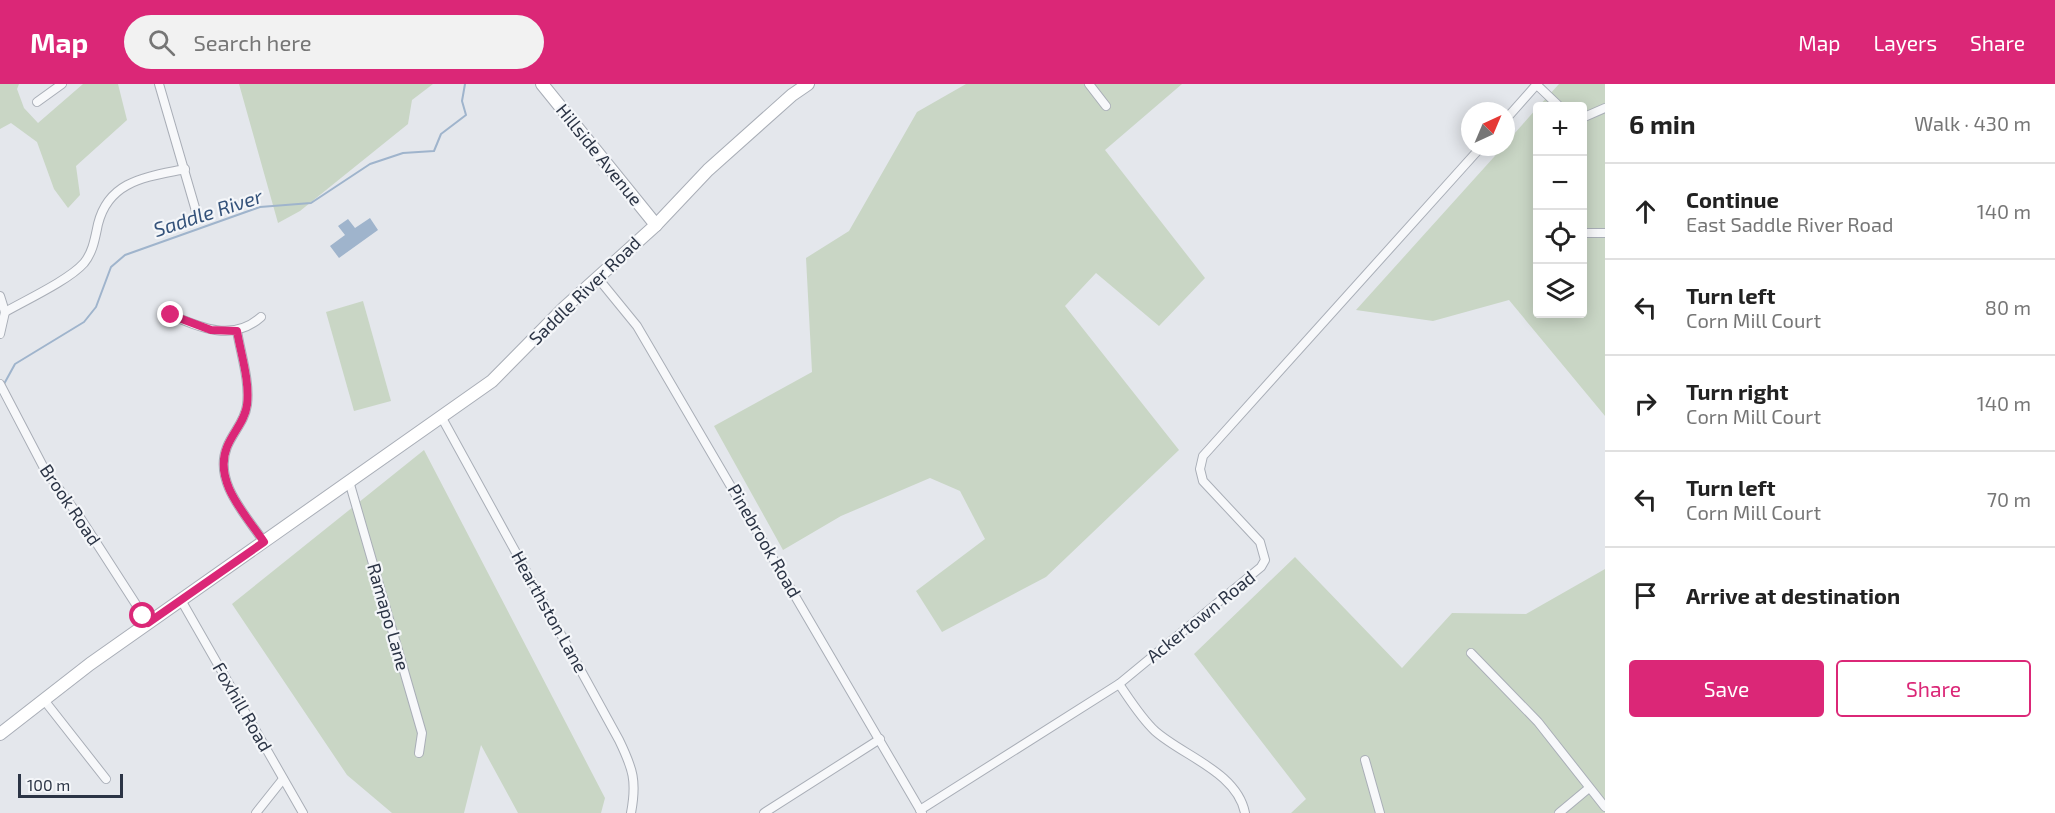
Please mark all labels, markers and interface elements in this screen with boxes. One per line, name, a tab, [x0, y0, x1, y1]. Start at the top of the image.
search box	[124, 15, 544, 69]
text: Map	[30, 25, 88, 59]
icon: search	[145, 26, 178, 59]
text: Search here	[193, 29, 312, 55]
text: Map	[1798, 30, 1840, 55]
text: Layers	[1873, 30, 1937, 55]
text: Share	[1970, 30, 2025, 55]
street label: Hillside Avenue	[552, 99, 648, 210]
north arrow	[1461, 102, 1515, 156]
map controls	[1533, 102, 1587, 318]
button: +	[1533, 102, 1587, 156]
text: 6 min	[1629, 108, 1696, 139]
text: Walk · 430 m	[1914, 111, 2031, 135]
button: −	[1533, 156, 1587, 210]
water label: Saddle River	[150, 183, 266, 241]
text: Continue	[1686, 186, 1779, 212]
icon: ahead	[1629, 195, 1662, 228]
text: 140 m	[1977, 199, 2031, 223]
button: locate	[1533, 210, 1587, 264]
text: East Saddle River Road	[1686, 212, 1893, 236]
street label: Saddle River Road	[524, 231, 645, 349]
button: layers	[1533, 264, 1587, 318]
text: Turn left	[1686, 282, 1775, 308]
icon: left	[1629, 291, 1662, 324]
text: 80 m	[1985, 295, 2031, 319]
route end	[157, 301, 183, 327]
text: Corn Mill Court	[1686, 308, 1821, 332]
text: Turn right	[1686, 378, 1788, 404]
icon: right	[1629, 387, 1662, 420]
text: 140 m	[1977, 391, 2031, 415]
text: Corn Mill Court	[1686, 404, 1821, 428]
street label: Brook Road	[36, 460, 106, 549]
text: Turn left	[1686, 474, 1775, 500]
street label: Pinebrook Road	[723, 480, 806, 601]
icon: left	[1629, 483, 1662, 516]
text: 70 m	[1987, 487, 2031, 511]
text: Corn Mill Court	[1686, 500, 1821, 524]
street label: Hearthston Lane	[507, 547, 592, 676]
street label: Ramapo Lane	[363, 561, 415, 673]
street label: Ackertown Road	[1142, 566, 1259, 667]
icon: arrive	[1629, 579, 1662, 612]
text: Arrive at destination	[1686, 582, 1900, 608]
route start	[129, 602, 155, 628]
street label: Foxhill Road	[208, 658, 277, 755]
button: Save	[1629, 660, 1824, 717]
button: Share	[1836, 660, 2031, 717]
scale bar	[18, 771, 123, 798]
text: 100 m	[27, 775, 70, 794]

